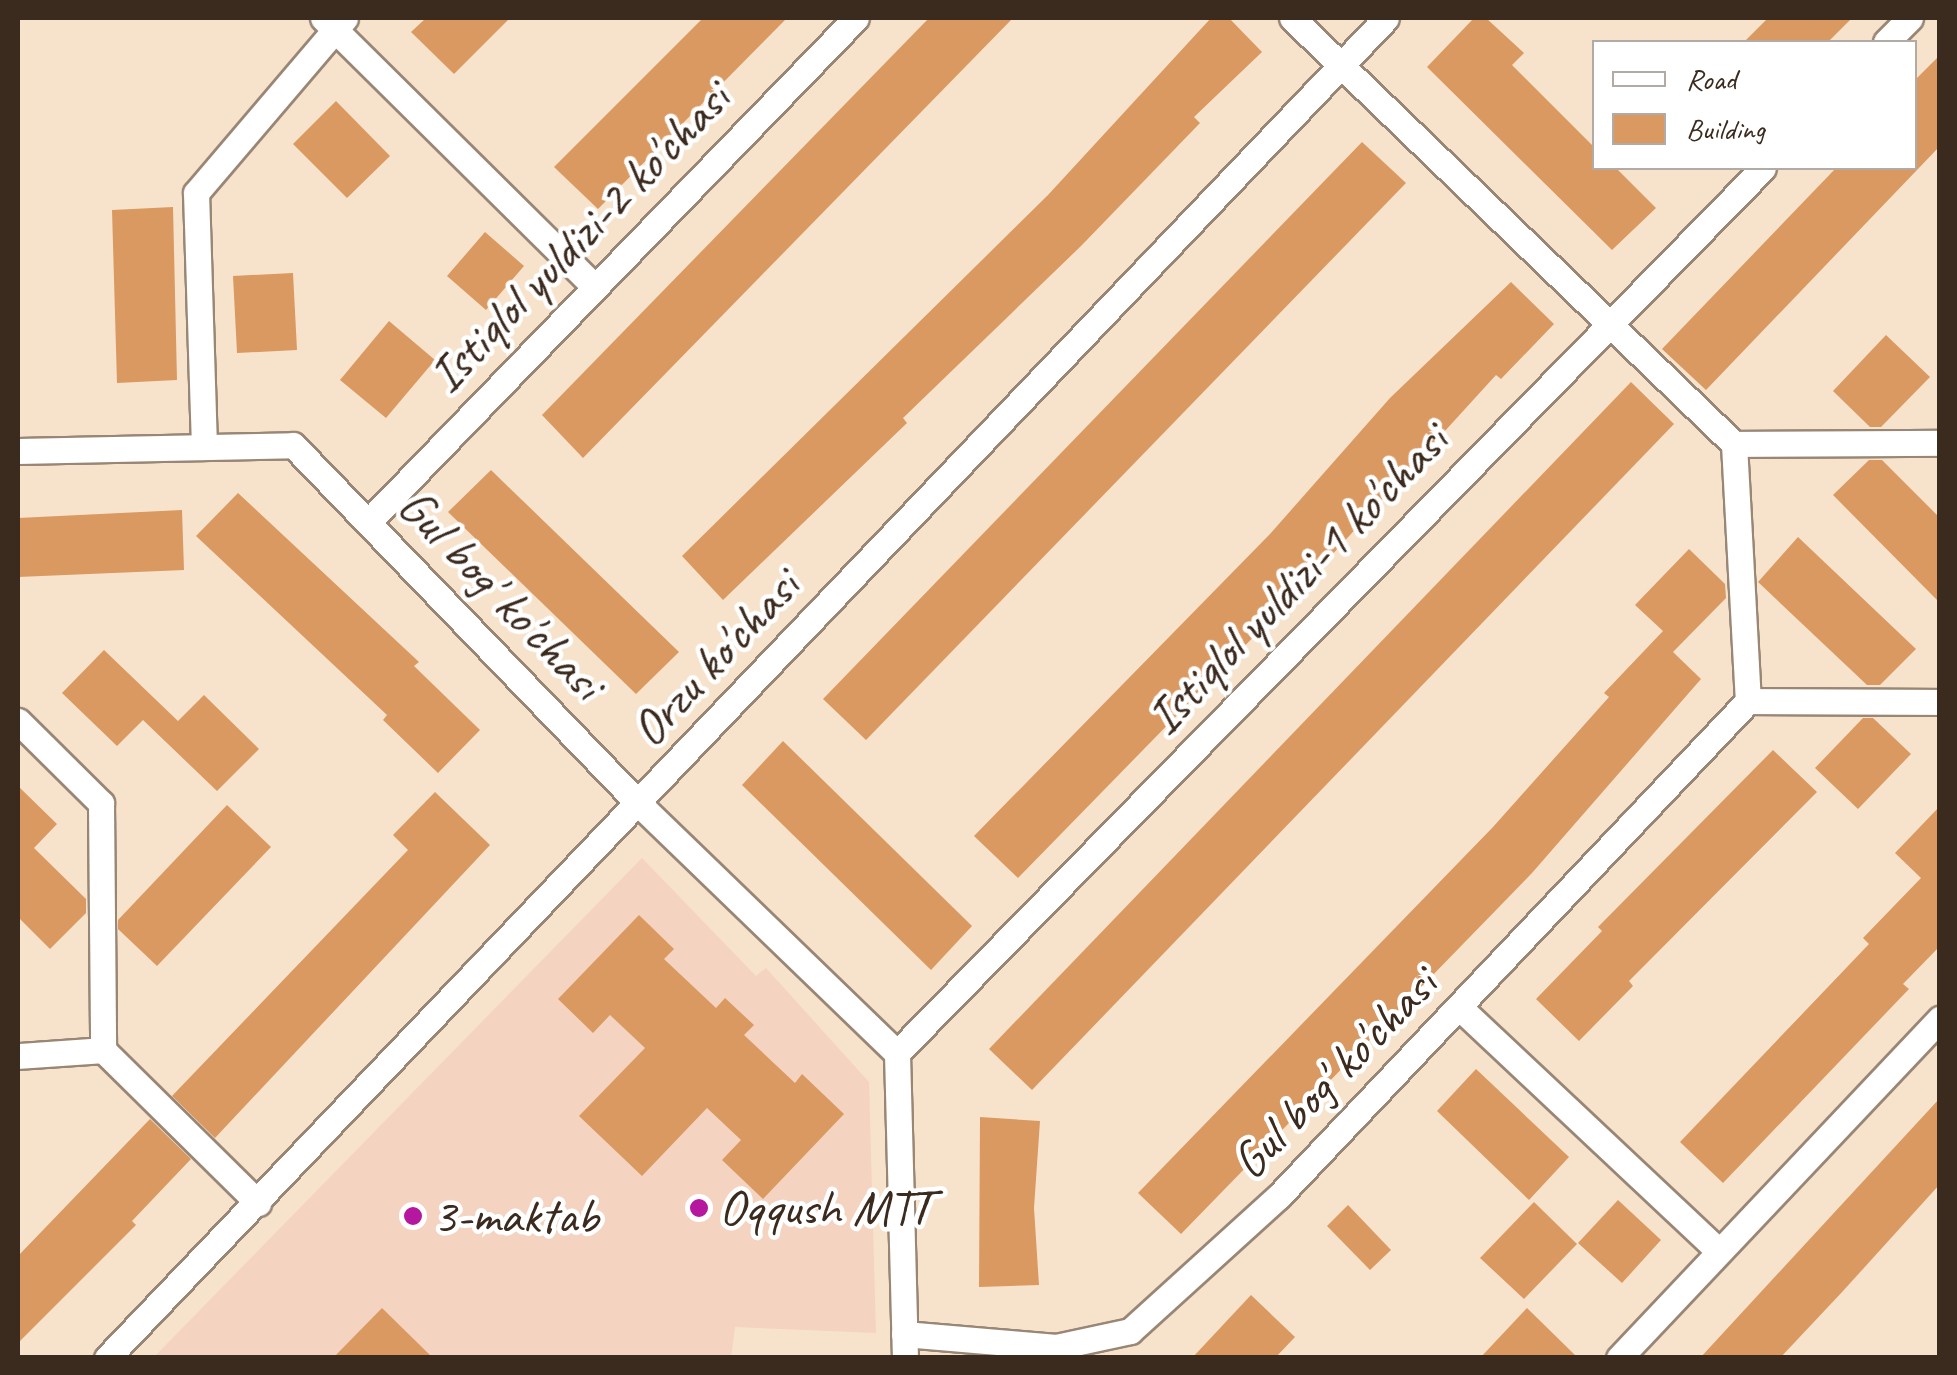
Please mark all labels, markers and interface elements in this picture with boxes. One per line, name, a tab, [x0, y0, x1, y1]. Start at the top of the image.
legend	[1592, 40, 1917, 170]
text: Road	[1686, 60, 1736, 98]
street label: Istiqlol yuldizi-2 ko'chasi	[416, 70, 742, 404]
text: Building	[1686, 110, 1765, 148]
street label: Istiqlol yuldizi-1 ko'chasi	[1134, 412, 1460, 746]
street label: Gul bog' ko'chasi	[386, 476, 616, 712]
street label: Orzu ko'chasi	[618, 557, 812, 759]
street label: Gul bog' ko'chasi	[1219, 955, 1449, 1191]
place label: Oqqush MTT	[719, 1178, 932, 1238]
place label: 3-maktab	[433, 1186, 598, 1246]
marker: Oqqush MTT	[688, 1197, 710, 1219]
marker: 3-maktab	[402, 1205, 424, 1227]

